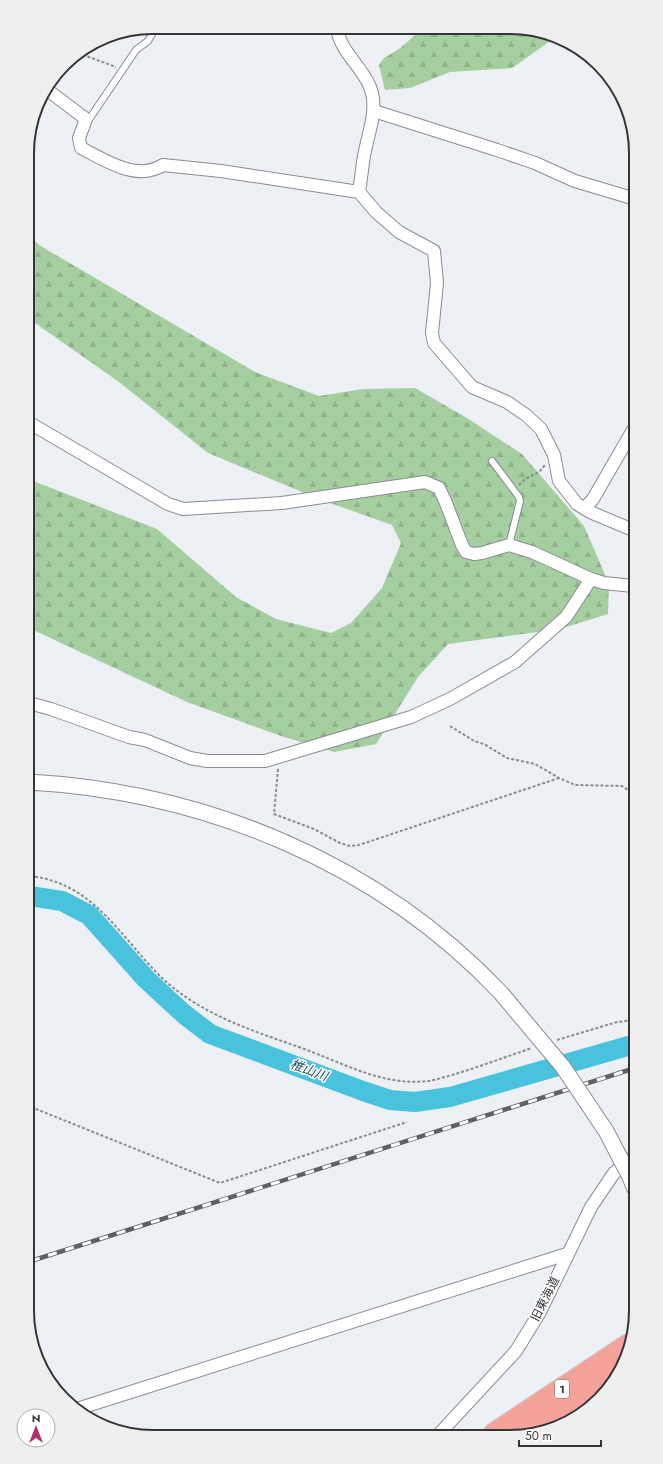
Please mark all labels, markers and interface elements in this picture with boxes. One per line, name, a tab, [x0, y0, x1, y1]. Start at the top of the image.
water label: 椎山川	[287, 1054, 332, 1086]
street label: 旧東海道	[526, 1274, 564, 1324]
road number: 1	[555, 1380, 569, 1398]
north arrow	[16, 1408, 56, 1448]
text: N	[32, 1410, 40, 1426]
scale bar	[519, 1422, 601, 1448]
text: 50 m	[525, 1427, 552, 1445]

